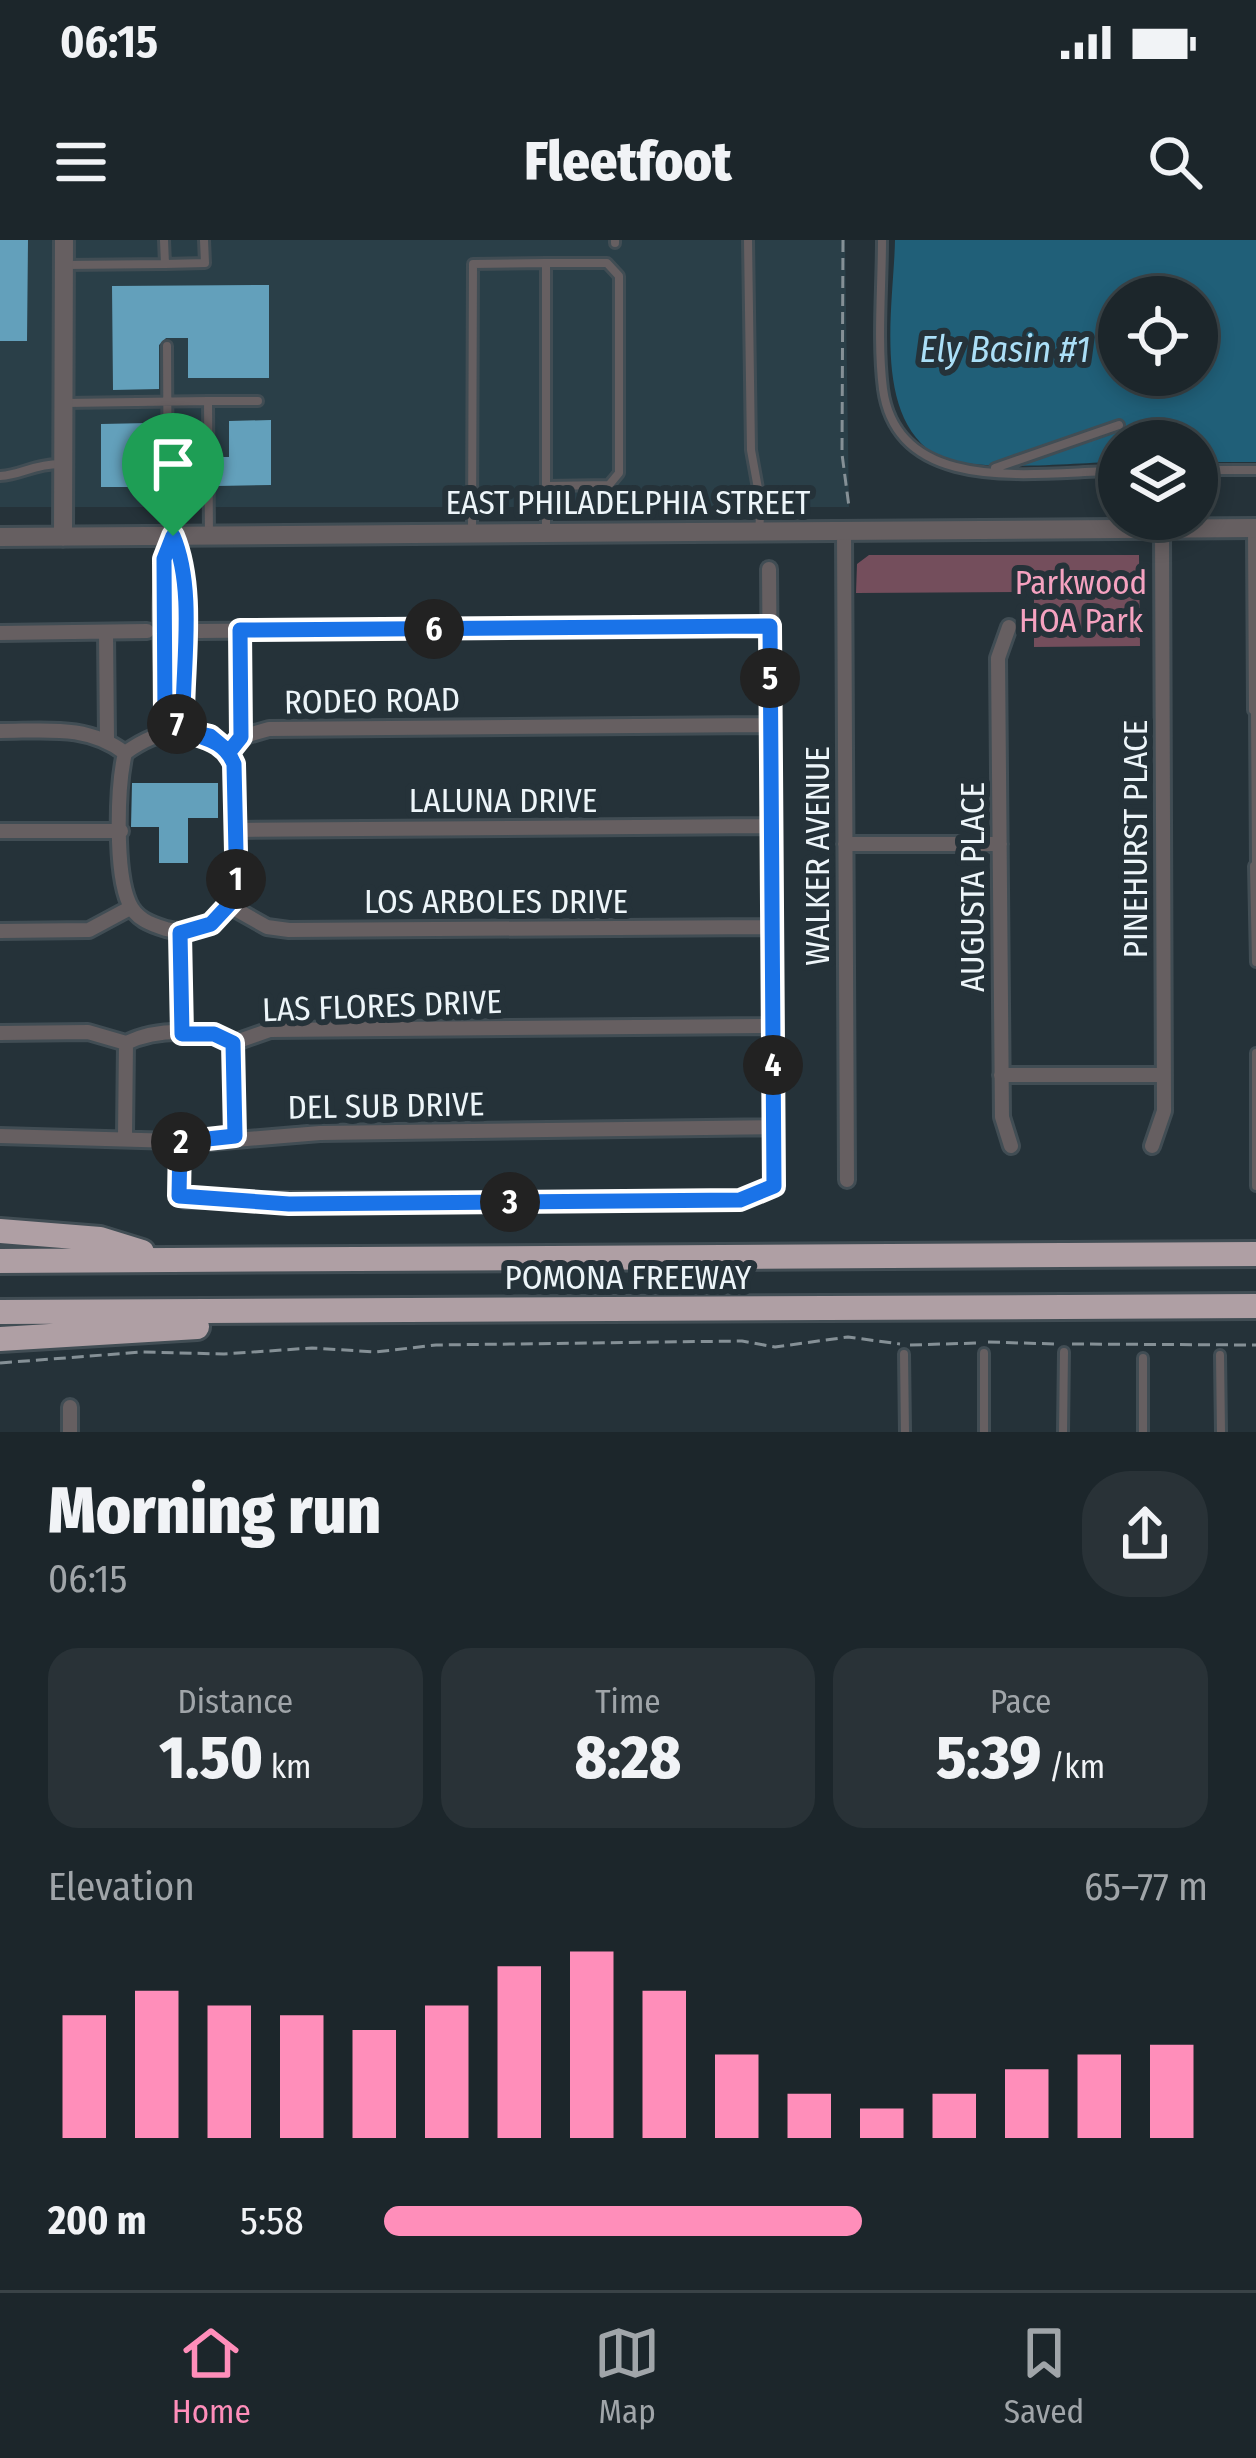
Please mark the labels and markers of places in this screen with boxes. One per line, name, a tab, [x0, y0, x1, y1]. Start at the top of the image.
pin	[122, 413, 224, 536]
pin: 6	[404, 599, 464, 659]
pin: 5	[740, 648, 800, 708]
pin: 7	[147, 694, 207, 754]
pin: 1	[206, 849, 266, 909]
pin: 4	[743, 1035, 803, 1095]
pin: 2	[151, 1112, 211, 1172]
pin: 3	[480, 1172, 540, 1232]

